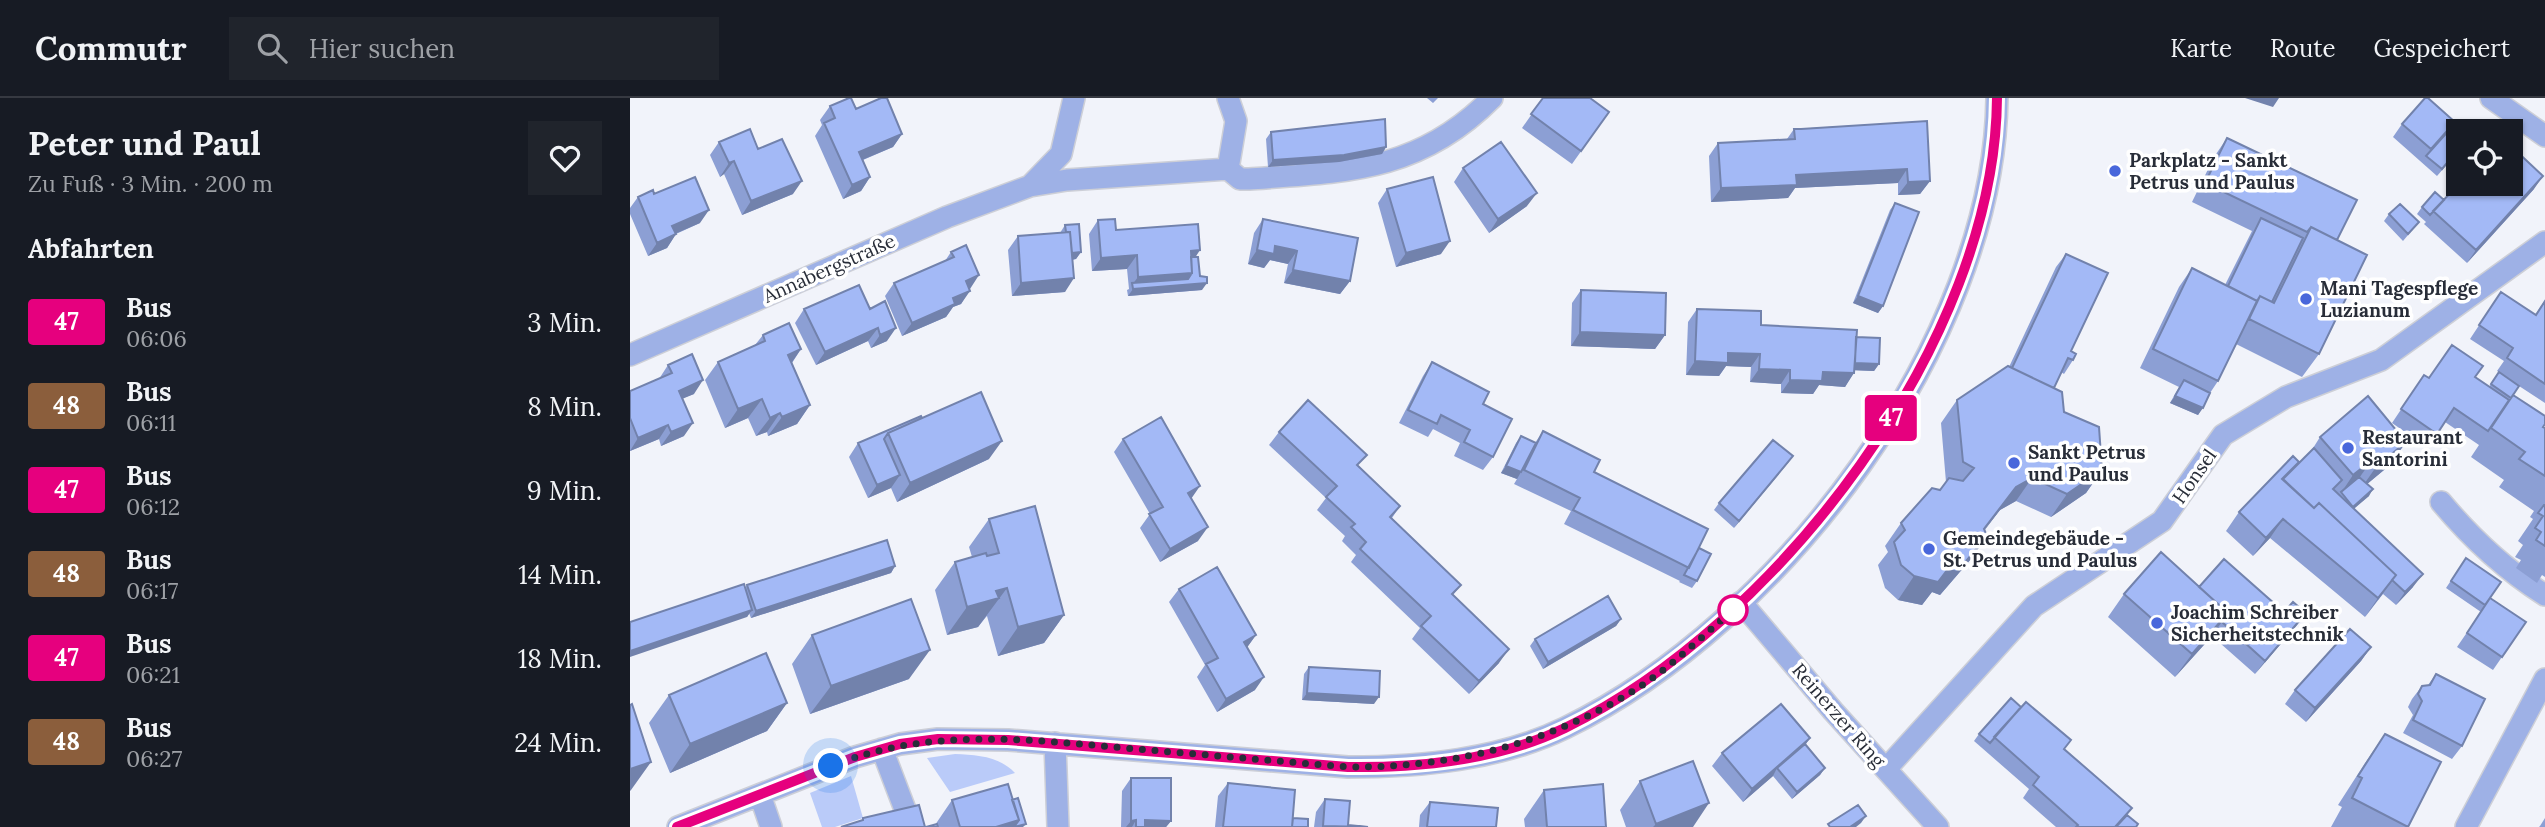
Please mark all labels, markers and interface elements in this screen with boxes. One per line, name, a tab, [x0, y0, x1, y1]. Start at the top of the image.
search box	[229, 17, 719, 80]
text: Commutr	[35, 27, 187, 69]
icon: search	[253, 29, 291, 67]
text: Hier suchen	[309, 32, 455, 65]
text: Karte	[2170, 33, 2232, 64]
text: Route	[2270, 33, 2336, 64]
text: Gespeichert	[2374, 33, 2510, 64]
map controls	[2446, 119, 2523, 196]
button: locate	[2446, 119, 2523, 196]
button: heart	[528, 121, 602, 195]
text: Peter und Paul	[28, 122, 261, 164]
place label: Parkplatz - Sankt Petrus und Paulus	[2129, 148, 2295, 194]
marker: Parkplatz - Sankt Petrus und Paulus	[2107, 163, 2123, 179]
text: Zu Fuß · 3 Min. · 200 m	[28, 169, 273, 198]
street label: Annabergstraße	[758, 228, 899, 308]
text: Abfahrten	[28, 232, 154, 265]
place label: Mani Tagespflege Luzianum	[2320, 276, 2478, 322]
text: Bus	[126, 291, 172, 324]
marker: Mani Tagespflege Luzianum	[2298, 291, 2314, 307]
text: 47	[54, 306, 79, 337]
text: 3 Min.	[527, 306, 602, 339]
text: 06:06	[126, 324, 187, 353]
text: Bus	[126, 375, 172, 408]
text: 48	[53, 390, 80, 421]
text: 8 Min.	[527, 390, 602, 423]
line badge: 47	[1860, 395, 1922, 441]
text: 47	[1879, 402, 1903, 433]
text: 06:11	[126, 408, 176, 437]
place label: Restaurant Santorini	[2362, 425, 2464, 471]
place label: Sankt Petrus und Paulus	[2028, 440, 2146, 486]
marker: Restaurant Santorini	[2340, 440, 2356, 456]
street label: Honsel	[2167, 444, 2221, 508]
marker: Sankt Petrus und Paulus	[2006, 455, 2022, 471]
text: Bus	[126, 459, 172, 492]
text: 47	[54, 474, 79, 505]
text: 9 Min.	[527, 474, 602, 507]
text: 06:12	[126, 492, 180, 521]
place label: Gemeindegebäude - St. Petrus und Paulus	[1943, 526, 2137, 572]
marker: Gemeindegebäude - St. Petrus und Paulus	[1921, 541, 1937, 557]
text: Bus	[126, 543, 172, 576]
text: 48	[53, 558, 80, 589]
text: 14 Min.	[518, 558, 602, 591]
text: 06:17	[126, 576, 178, 605]
unlabelled marker	[1718, 595, 1748, 625]
place label: Joachim Schreiber Sicherheitstechnik	[2171, 600, 2344, 646]
marker: Joachim Schreiber Sicherheitstechnik	[2149, 615, 2165, 631]
text: Bus	[126, 627, 172, 660]
text: 47	[54, 642, 79, 673]
text: 18 Min.	[518, 642, 602, 675]
street label: Reinerzer Ring	[1787, 658, 1891, 772]
text: 06:21	[126, 660, 180, 689]
text: Bus	[126, 711, 172, 744]
text: 48	[53, 726, 80, 757]
text: 24 Min.	[514, 726, 602, 759]
text: 06:27	[126, 744, 182, 773]
your location	[813, 748, 848, 783]

